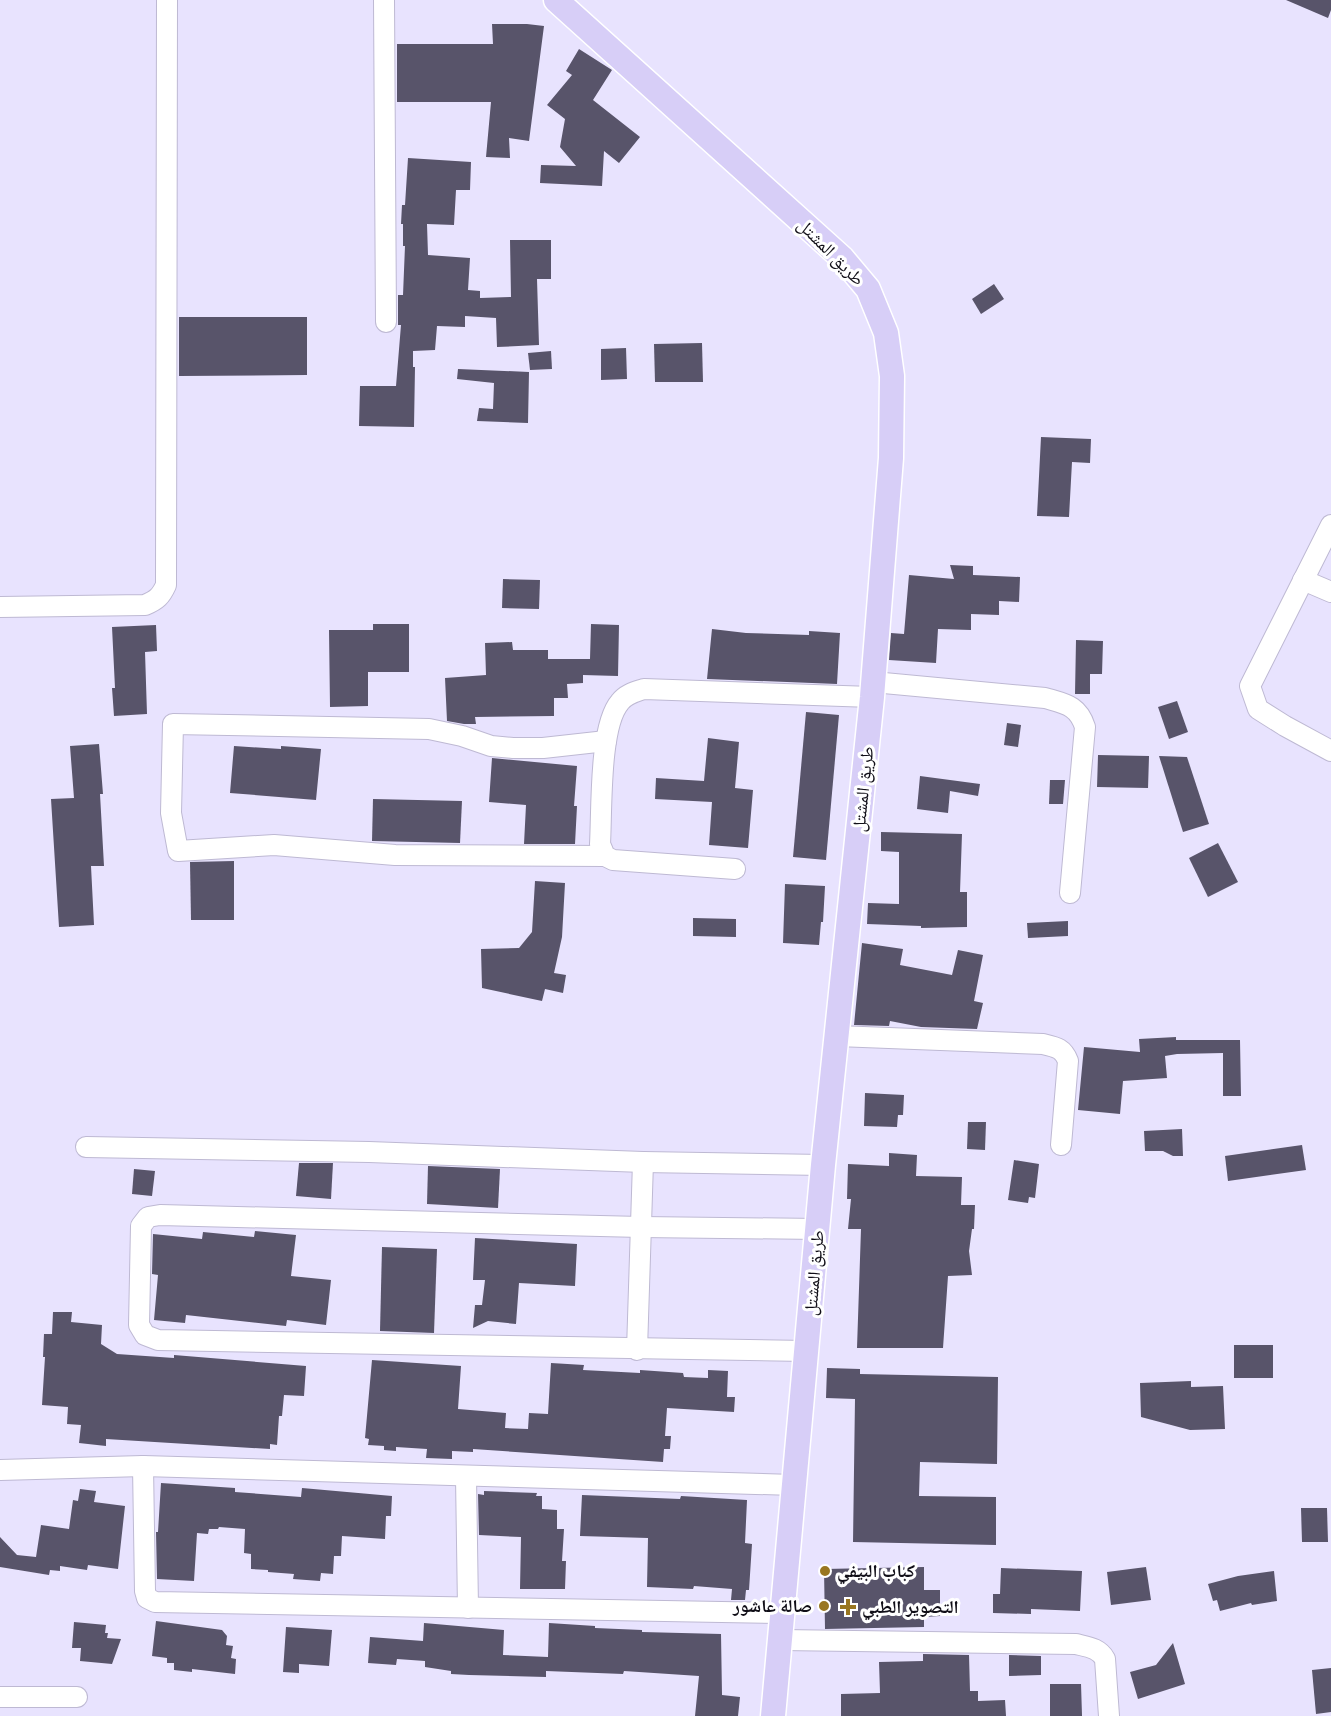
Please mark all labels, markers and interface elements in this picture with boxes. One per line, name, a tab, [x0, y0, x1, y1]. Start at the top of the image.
street label: طريق المشتل	[793, 215, 868, 290]
street label: طريق المشتل	[849, 745, 878, 833]
street label: طريق المشتل	[800, 1229, 829, 1317]
place label: كباب البيفي	[837, 1561, 915, 1585]
marker: كباب البيفي	[818, 1564, 832, 1578]
place label: صالة عاشور	[732, 1596, 812, 1616]
place label: التصوير الطبي	[862, 1597, 959, 1621]
marker: التصوير الطبي	[839, 1598, 857, 1616]
marker: صالة عاشور	[817, 1599, 831, 1613]

